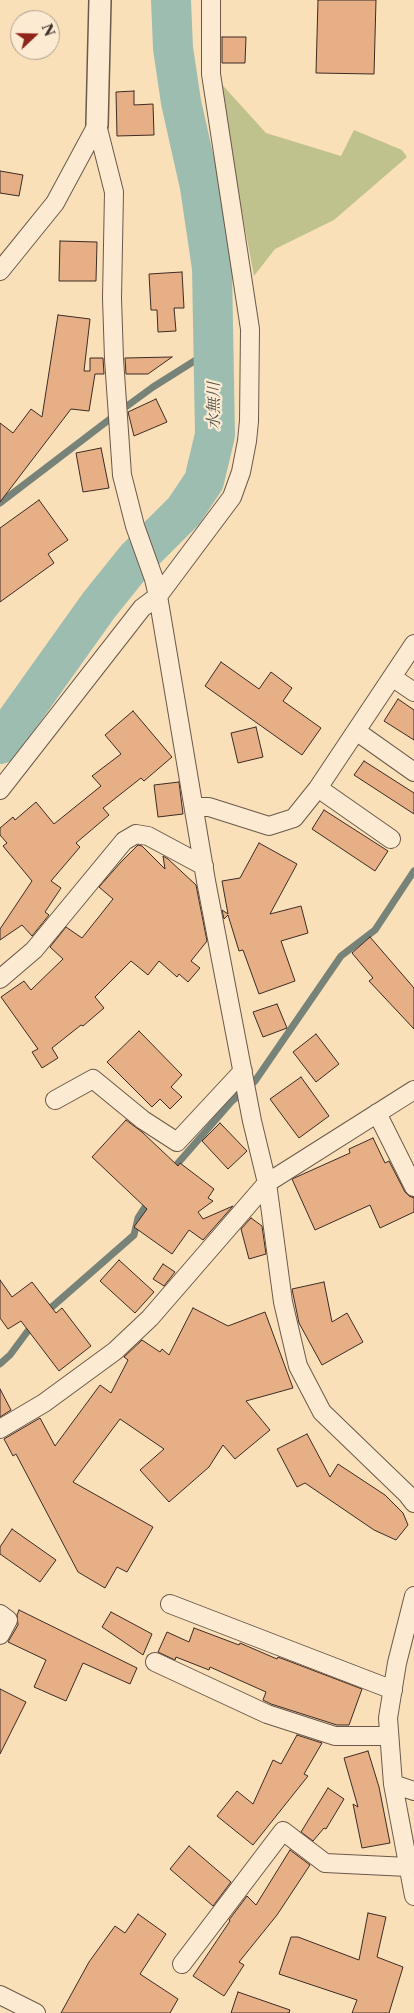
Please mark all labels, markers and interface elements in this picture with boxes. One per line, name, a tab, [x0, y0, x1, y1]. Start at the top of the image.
north arrow	[10, 10, 60, 60]
text: N	[37, 21, 59, 39]
water label: 水無川	[204, 382, 224, 430]

